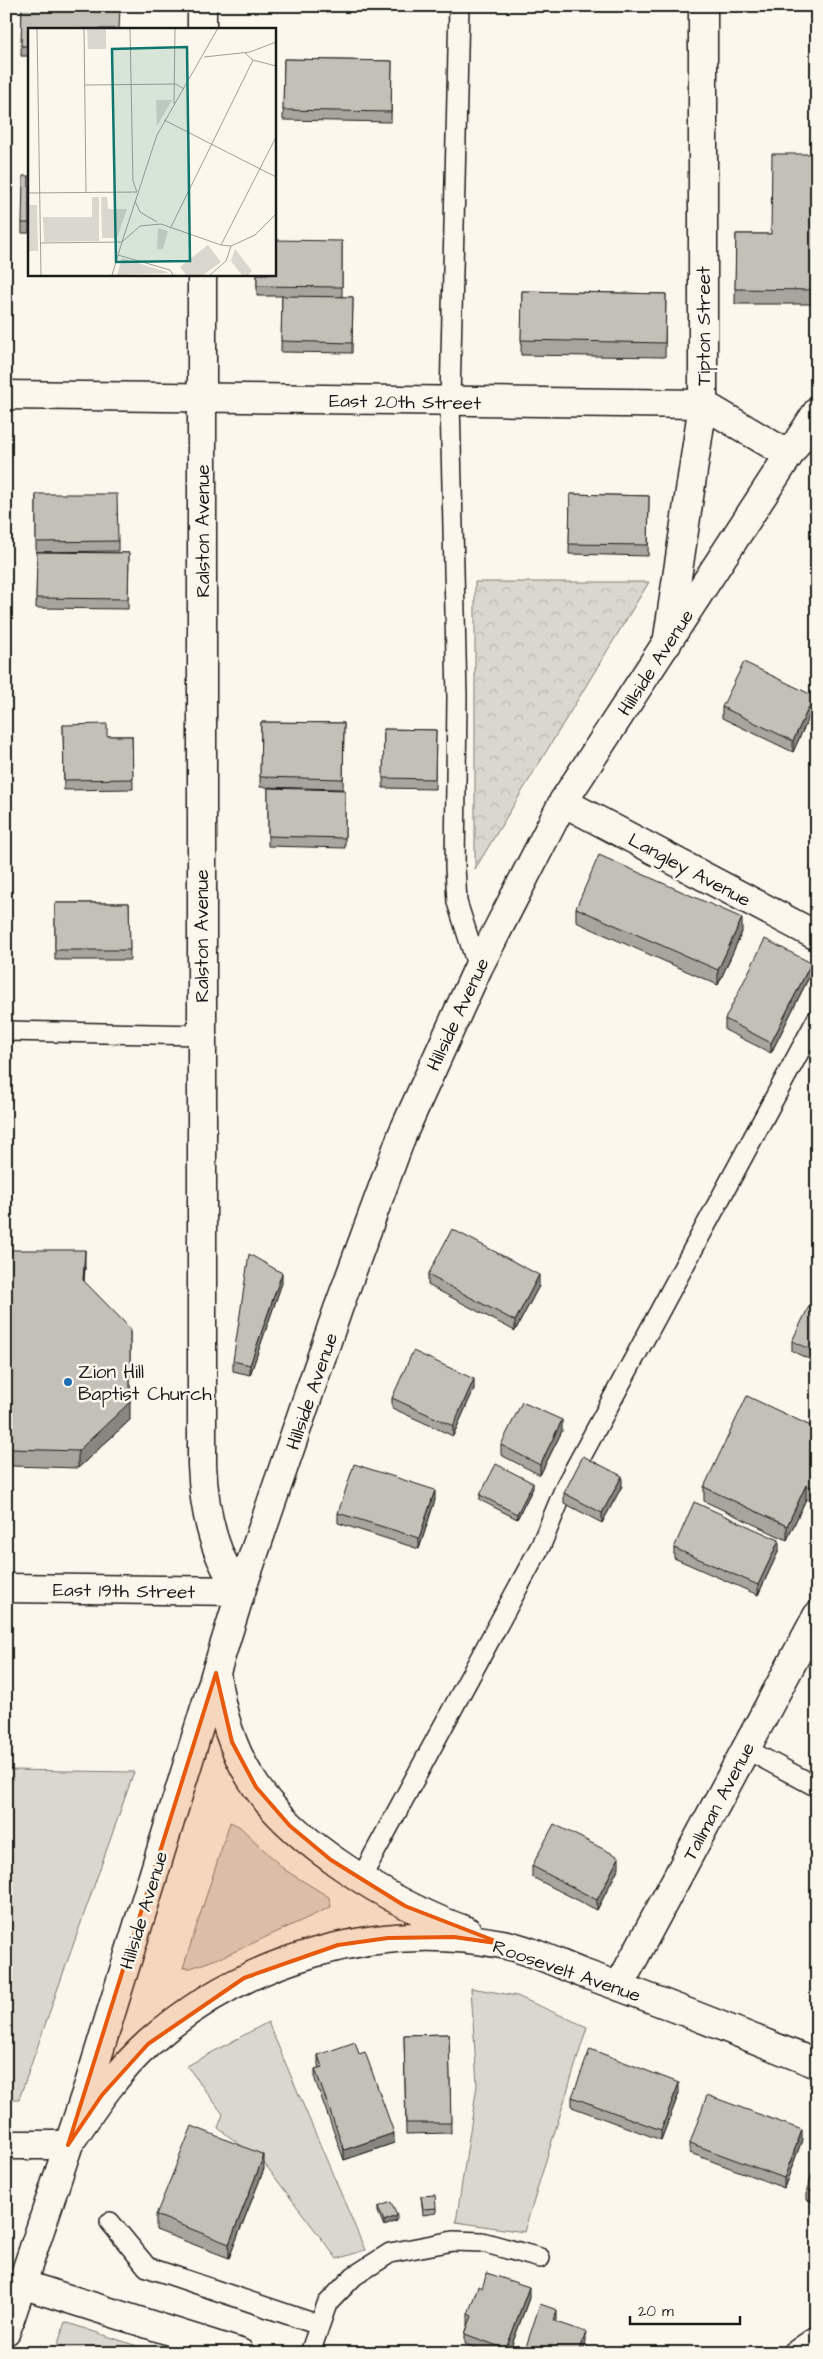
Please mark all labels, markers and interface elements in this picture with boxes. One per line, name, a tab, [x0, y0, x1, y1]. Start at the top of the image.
inset map	[28, 28, 275, 275]
street label: Tipton Street	[691, 266, 718, 386]
street label: East 20th Street	[329, 388, 481, 417]
street label: Ralston Avenue	[190, 465, 217, 597]
street label: Hillside Avenue	[612, 604, 701, 721]
street label: Langley Avenue	[623, 827, 755, 915]
street label: Ralston Avenue	[189, 870, 216, 1002]
street label: Hillside Avenue	[420, 954, 496, 1076]
street label: Hillside Avenue	[280, 1329, 345, 1454]
place label: Zion Hill Baptist Church	[78, 1359, 212, 1408]
marker: Zion Hill Baptist Church	[62, 1376, 74, 1388]
street label: East 19th Street	[53, 1577, 196, 1606]
street label: Tallman Avenue	[677, 1738, 762, 1866]
street label: Hillside Avenue	[114, 1848, 175, 1973]
street label: Roosevelt Avenue	[489, 1933, 644, 2009]
scale bar	[630, 2294, 740, 2326]
text: 20 m	[638, 2301, 674, 2322]

